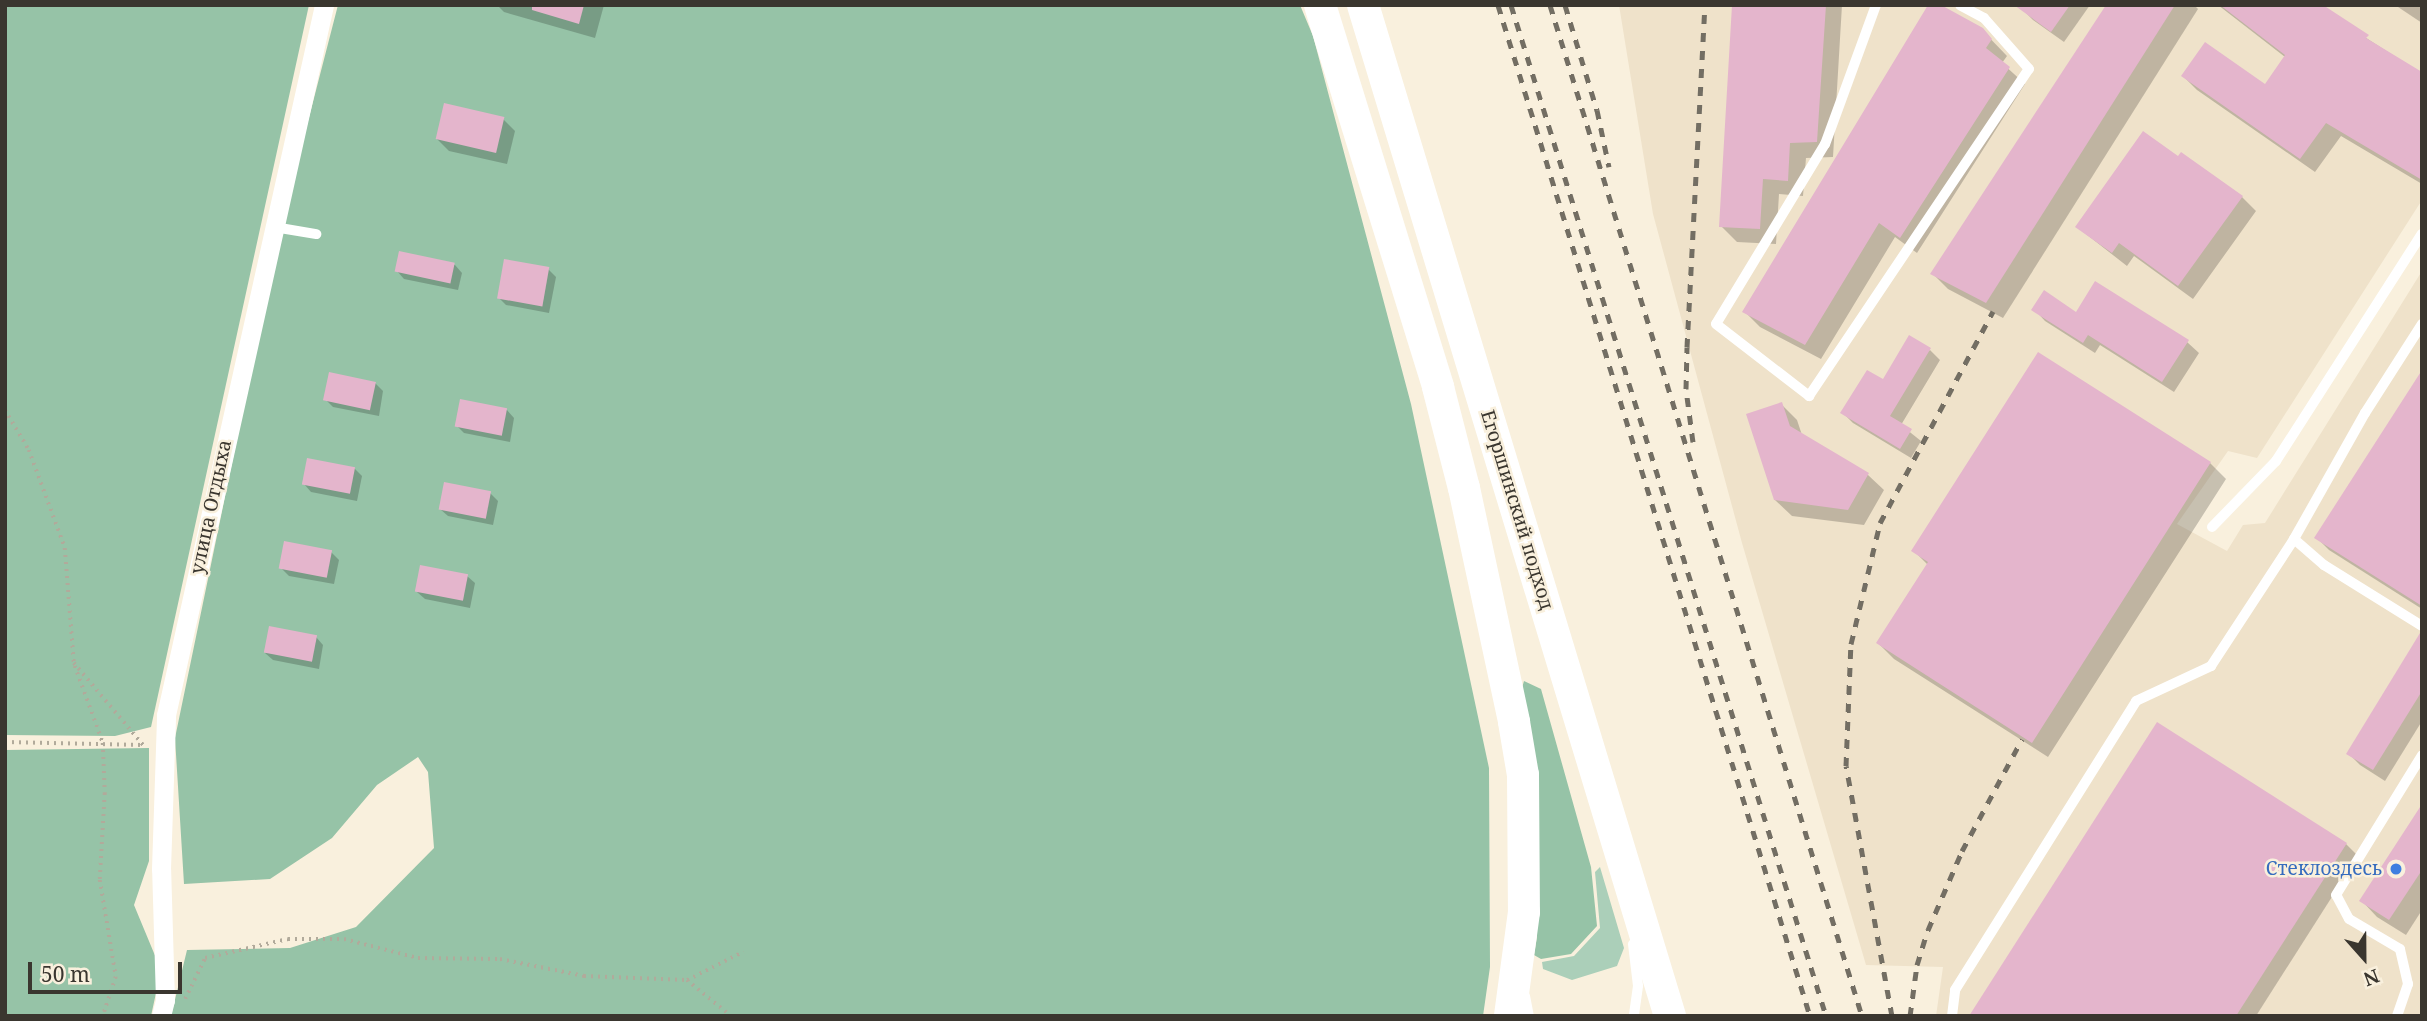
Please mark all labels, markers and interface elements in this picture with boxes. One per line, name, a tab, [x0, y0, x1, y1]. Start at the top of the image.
street label: Егоршинский подход	[1476, 407, 1558, 613]
street label: улица Отдыха	[186, 438, 236, 576]
place label: Стеклоздесь	[2266, 858, 2382, 880]
marker: Стеклоздесь	[2388, 861, 2404, 877]
north arrow	[2329, 923, 2399, 993]
scale bar	[32, 948, 186, 992]
text: 50 m	[41, 960, 90, 988]
text: N	[2360, 963, 2383, 992]

